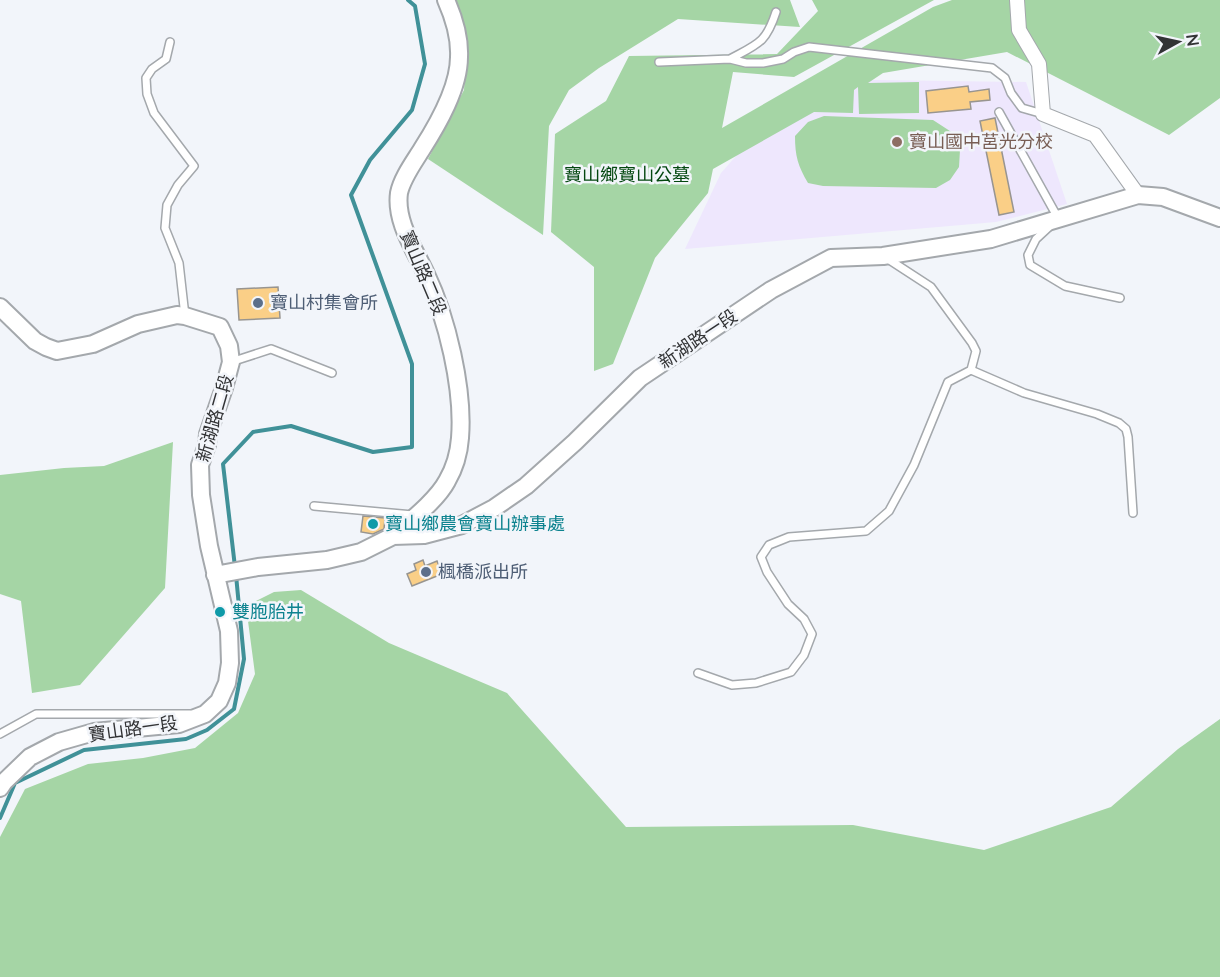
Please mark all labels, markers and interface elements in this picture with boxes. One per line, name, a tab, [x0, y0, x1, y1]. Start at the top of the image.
north arrow	[1148, 12, 1208, 72]
text: N	[1183, 32, 1204, 47]
place label: 寶山國中莒光分校	[909, 130, 1053, 152]
marker: 寶山國中莒光分校	[890, 135, 904, 149]
park label: 寶山鄉寶山公墓	[564, 163, 690, 185]
street label: 寶山路二段	[396, 227, 452, 318]
place label: 寶山村集會所	[270, 291, 378, 313]
marker: 寶山村集會所	[251, 296, 265, 310]
street label: 新湖路一段	[654, 304, 741, 372]
street label: 新湖路二段	[191, 371, 237, 464]
place label: 寶山鄉農會寶山辦事處	[385, 512, 565, 534]
marker: 寶山鄉農會寶山辦事處	[366, 517, 380, 531]
place label: 楓橋派出所	[438, 560, 528, 582]
marker: 楓橋派出所	[419, 565, 433, 579]
place label: 雙胞胎井	[232, 600, 304, 622]
marker: 雙胞胎井	[213, 605, 227, 619]
street label: 寶山路一段	[87, 711, 179, 745]

